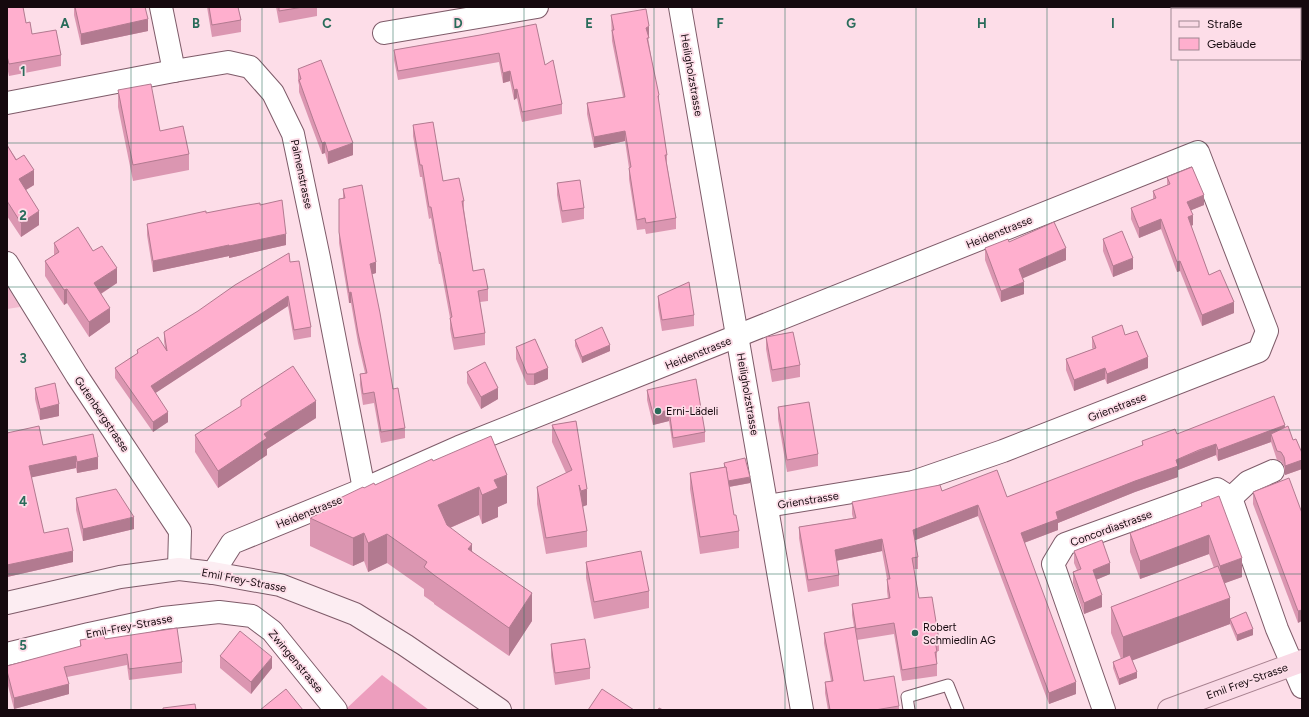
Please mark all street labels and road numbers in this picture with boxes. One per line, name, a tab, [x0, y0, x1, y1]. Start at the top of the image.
street label: Heiligholzstrasse	[678, 33, 705, 117]
street label: Palmenstrasse	[288, 138, 315, 210]
street label: Heidenstrasse	[964, 213, 1034, 252]
street label: Heidenstrasse	[663, 334, 733, 373]
street label: Heiligholzstrasse	[734, 352, 761, 436]
street label: Gutenbergstrasse	[72, 374, 132, 455]
street label: Grienstrasse	[1086, 390, 1148, 425]
street label: Grienstrasse	[777, 489, 840, 512]
street label: Heidenstrasse	[274, 493, 344, 532]
street label: Concordiastrasse	[1069, 508, 1154, 549]
street label: Emil Frey-Strasse	[201, 566, 287, 595]
street label: Emil-Frey-Strasse	[85, 612, 173, 641]
street label: Zwingenstrasse	[266, 627, 326, 695]
street label: Emil Frey-Strasse	[1205, 661, 1290, 702]

